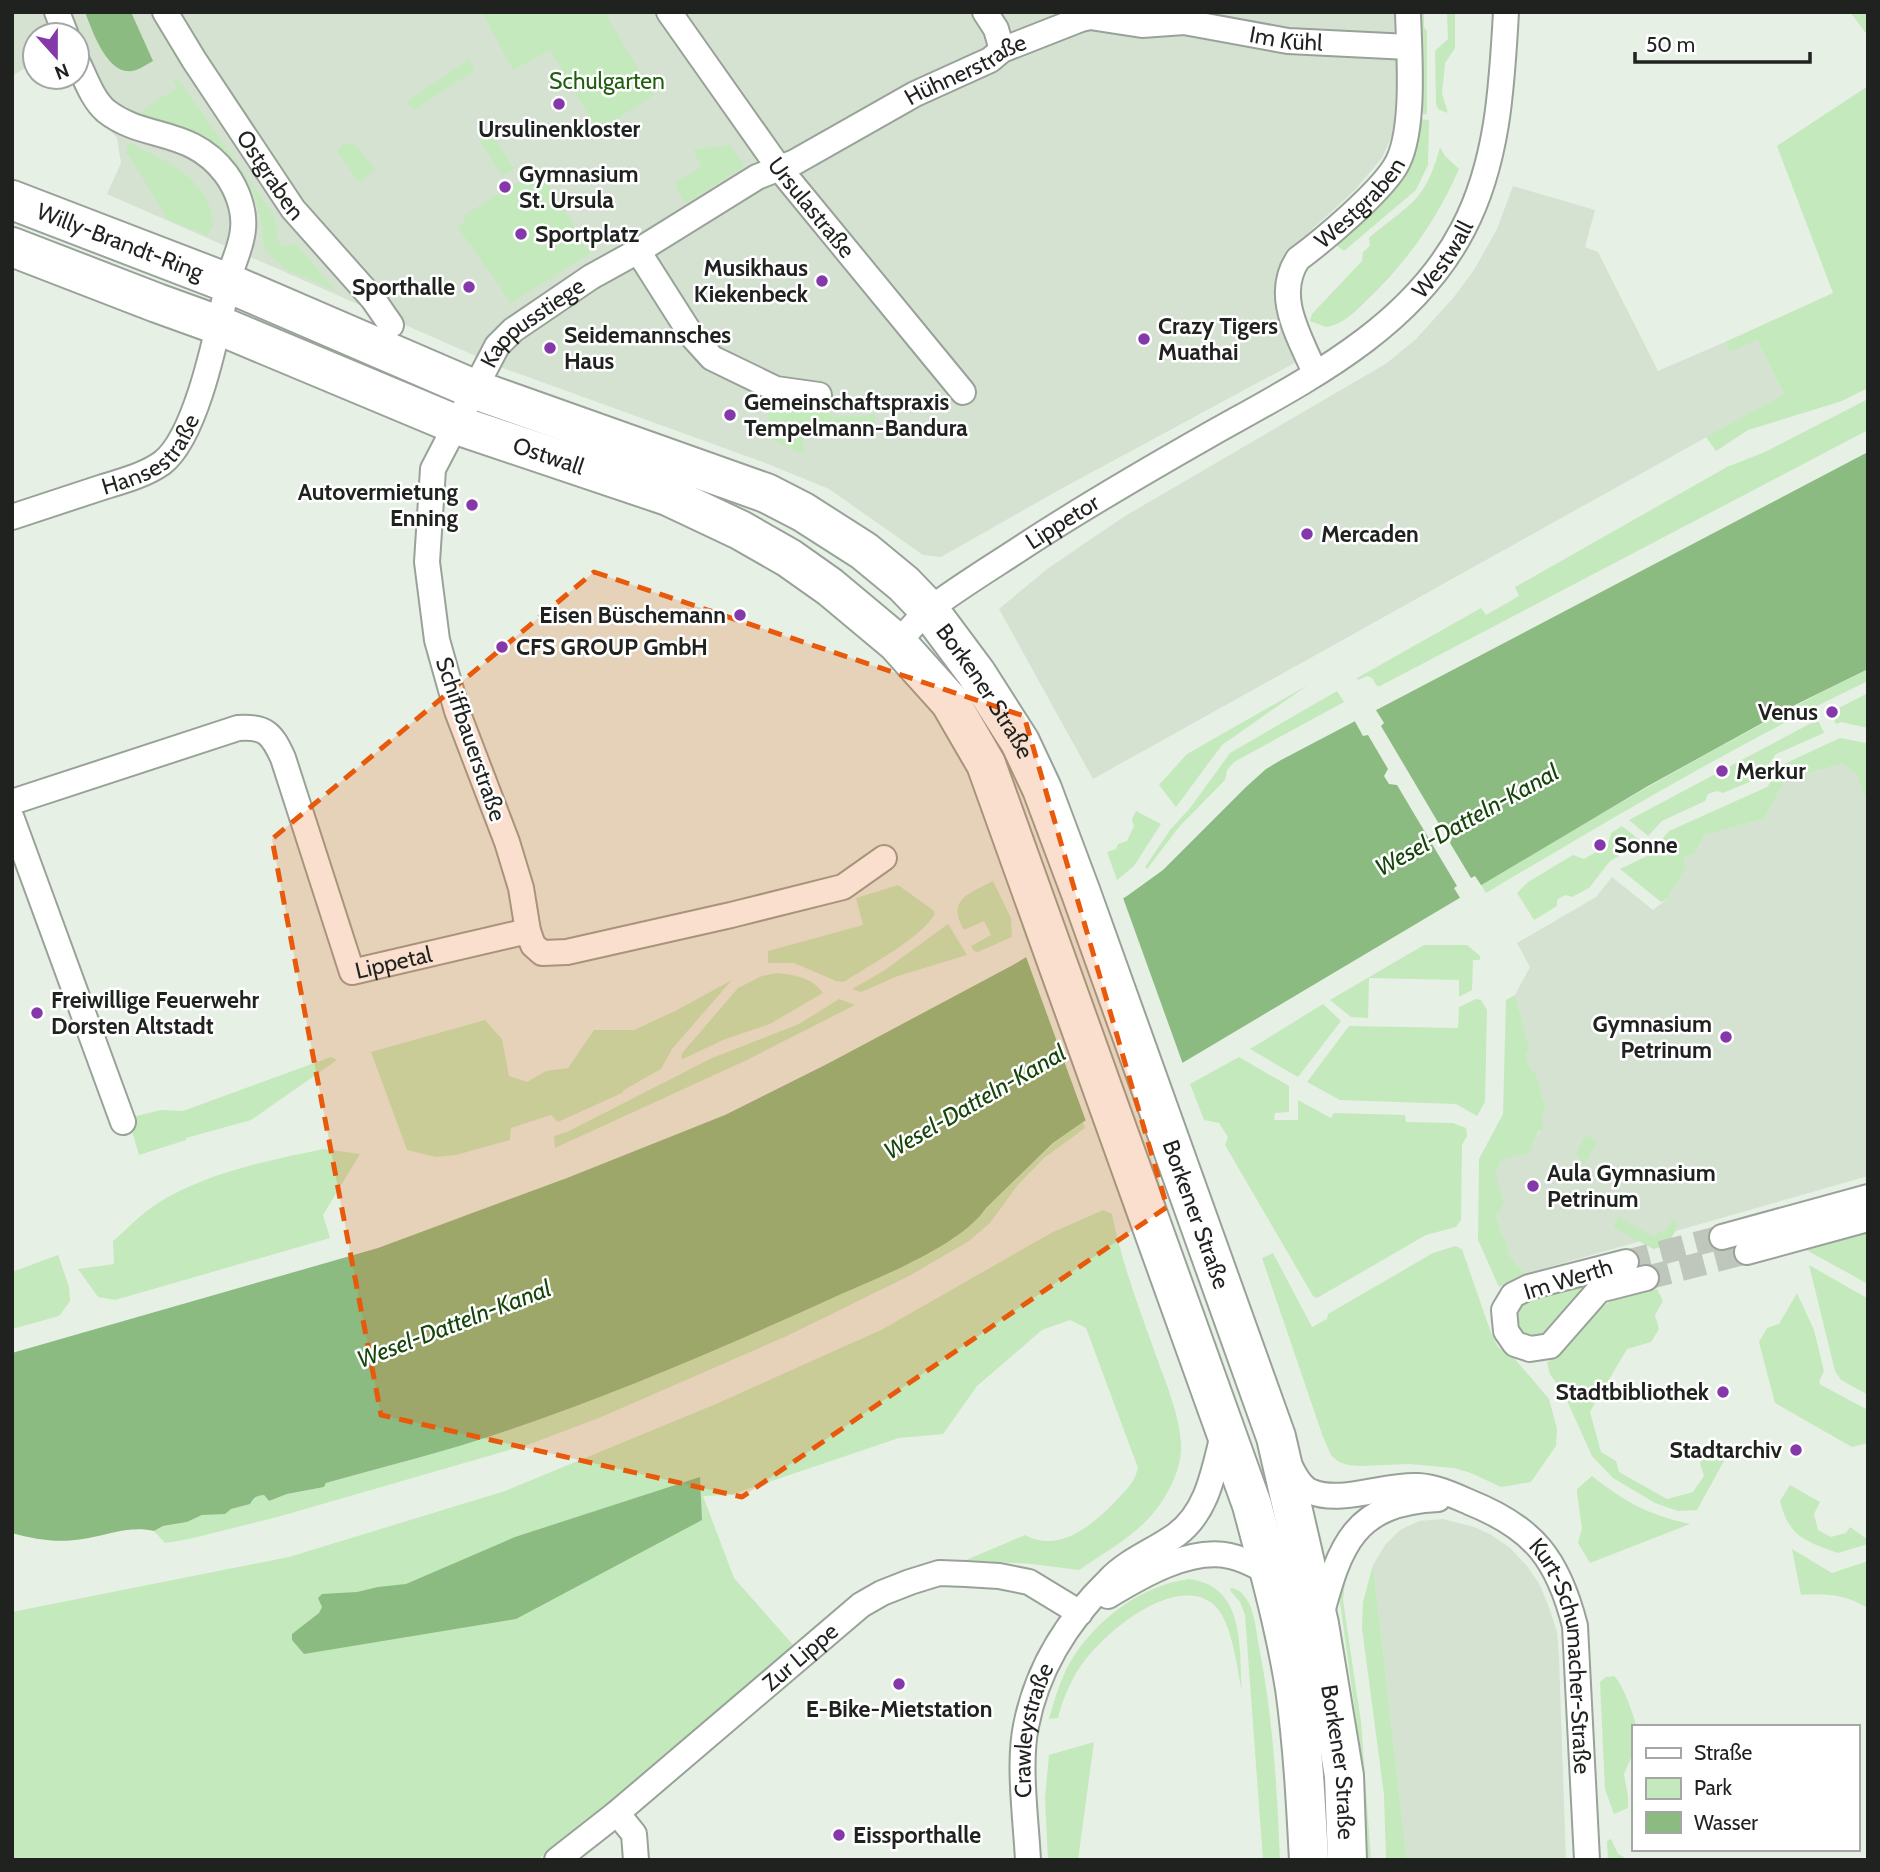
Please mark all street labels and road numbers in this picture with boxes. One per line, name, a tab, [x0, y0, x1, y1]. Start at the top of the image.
street label: Im Kühl	[1247, 20, 1324, 57]
street label: Hühnerstraße	[899, 28, 1030, 111]
street label: Ostgraben	[230, 125, 310, 226]
street label: Ursulastraße	[762, 152, 861, 264]
street label: Westgraben	[1309, 153, 1411, 254]
street label: Willy-Brandt-Ring	[33, 197, 208, 287]
street label: Westwall	[1406, 215, 1479, 304]
street label: Kappusstiege	[474, 271, 590, 372]
street label: Hansestraße	[98, 410, 205, 501]
street label: Ostwall	[509, 431, 588, 481]
street label: Lippetor	[1020, 488, 1105, 555]
street label: Borkener Straße	[930, 618, 1040, 763]
street label: Schiffbauerstraße	[430, 653, 512, 825]
street label: Lippetal	[352, 940, 435, 985]
street label: Borkener Straße	[1157, 1136, 1236, 1293]
street label: Im Werth	[1520, 1252, 1616, 1306]
street label: Kurt-Schumacher-Straße	[1523, 1532, 1597, 1775]
street label: Zur Lippe	[757, 1617, 844, 1697]
street label: Crawleystraße	[1008, 1658, 1060, 1799]
street label: Borkener Straße	[1315, 1682, 1360, 1840]

